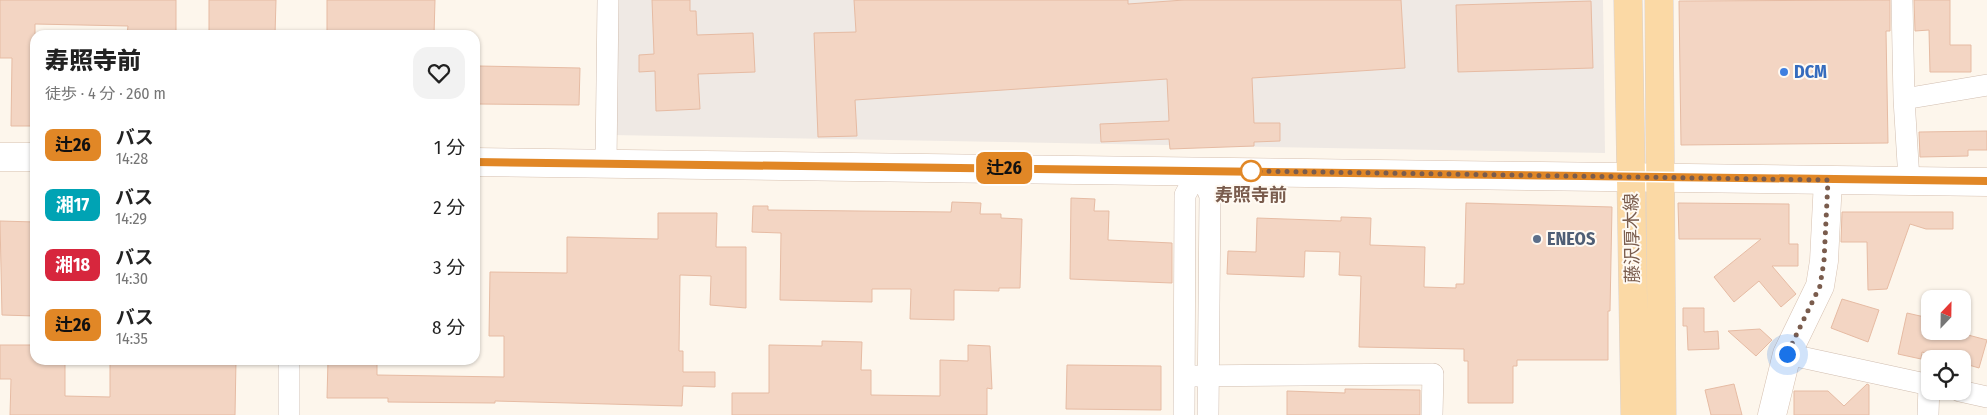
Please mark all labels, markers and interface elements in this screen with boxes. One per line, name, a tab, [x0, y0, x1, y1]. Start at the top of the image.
text: 寿照寺前	[45, 47, 141, 75]
button: heart	[413, 47, 465, 99]
place label: DCM	[1794, 61, 1827, 83]
marker: DCM	[1778, 66, 1790, 78]
text: 徒歩 · 4 分 · 260 m	[45, 84, 166, 103]
text: バス	[116, 126, 154, 149]
text: 辻26	[55, 134, 91, 156]
text: 1 分	[434, 136, 465, 159]
text: 14:28	[116, 149, 148, 168]
line badge: 辻26	[975, 152, 1033, 184]
text: 辻26	[986, 157, 1022, 179]
marker: 寿照寺前	[1240, 160, 1262, 182]
place label: 寿照寺前	[1215, 184, 1287, 206]
text: バス	[115, 186, 153, 209]
street label: 藤沢厚木線	[1620, 193, 1644, 283]
text: 湘17	[56, 194, 89, 216]
text: 2 分	[433, 196, 465, 219]
text: 14:29	[115, 209, 147, 228]
place label: ENEOS	[1547, 228, 1595, 250]
marker: ENEOS	[1531, 233, 1543, 245]
text: バス	[115, 246, 153, 269]
text: 湘18	[55, 254, 90, 276]
text: 3 分	[433, 256, 465, 279]
text: 14:30	[115, 269, 148, 288]
north arrow	[1921, 290, 1971, 340]
map controls	[1921, 290, 1971, 400]
text: バス	[116, 306, 154, 329]
text: 辻26	[55, 314, 91, 336]
text: 8 分	[432, 316, 465, 339]
text: 14:35	[116, 329, 148, 348]
your location	[1775, 342, 1800, 367]
button: locate	[1921, 350, 1971, 400]

